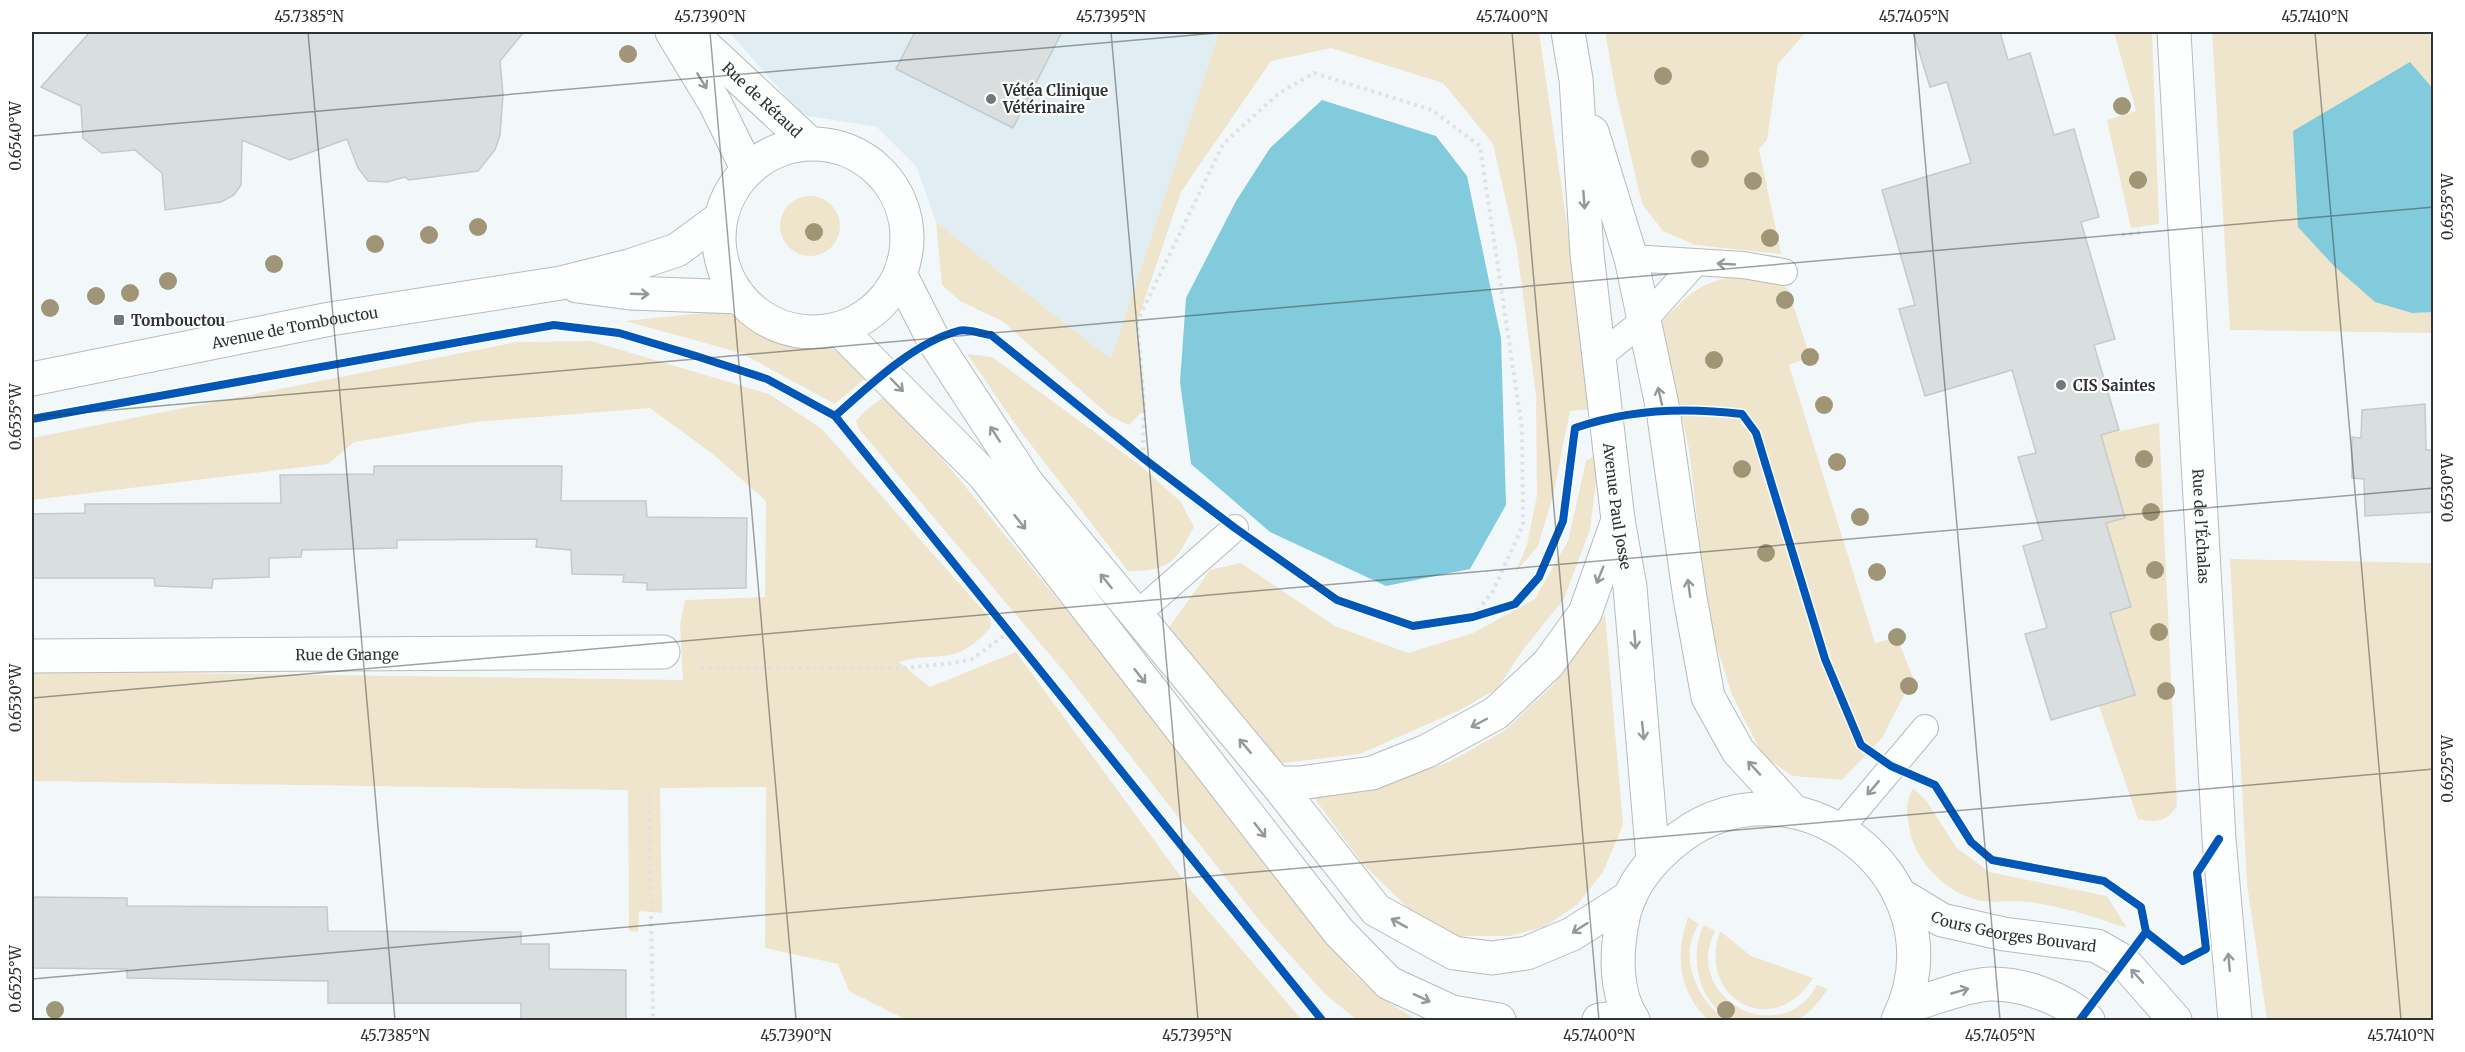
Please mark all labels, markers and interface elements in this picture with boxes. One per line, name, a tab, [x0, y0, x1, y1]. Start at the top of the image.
text: 45.7385°N	[274, 7, 344, 26]
text: 45.7390°N	[674, 7, 746, 26]
text: 45.7395°N	[1076, 7, 1146, 26]
text: 45.7400°N	[1476, 7, 1548, 26]
text: 45.7405°N	[1879, 7, 1950, 26]
text: 45.7410°N	[2281, 7, 2349, 26]
street label: Rue de Rétaud	[719, 58, 806, 141]
one-way arrow	[696, 73, 709, 90]
place label: Vétéa Clinique Vétérinaire	[1002, 81, 1108, 117]
marker: Vétéa Clinique Vétérinaire	[984, 92, 998, 106]
text: 0.6540°W	[6, 100, 25, 171]
text: 0.6535°W	[2438, 173, 2457, 240]
one-way arrow	[1578, 190, 1589, 210]
one-way arrow	[1716, 258, 1736, 269]
one-way arrow	[629, 288, 649, 299]
street label: Avenue de Tombouctou	[209, 302, 379, 352]
place label: Tombouctou	[131, 311, 226, 330]
marker: Tombouctou	[112, 313, 126, 327]
place label: CIS Saintes	[2073, 376, 2156, 395]
one-way arrow	[890, 377, 905, 392]
marker: CIS Saintes	[2054, 378, 2068, 392]
text: 0.6535°W	[6, 383, 25, 450]
one-way arrow	[1654, 386, 1665, 406]
one-way arrow	[989, 427, 1001, 443]
street label: Avenue Paul Josse	[1599, 441, 1636, 571]
text: 0.6530°W	[2438, 453, 2457, 522]
street label: Rue de l'Échalas	[2189, 468, 2214, 584]
one-way arrow	[1014, 513, 1027, 529]
one-way arrow	[1594, 566, 1605, 584]
one-way arrow	[1099, 573, 1112, 589]
one-way arrow	[1683, 579, 1694, 599]
one-way arrow	[1629, 630, 1640, 650]
street label: Rue de Grange	[295, 644, 399, 664]
text: 0.6530°W	[6, 663, 25, 732]
one-way arrow	[1134, 667, 1146, 683]
one-way arrow	[1470, 718, 1488, 729]
one-way arrow	[1638, 721, 1649, 741]
text: 0.6525°W	[2438, 734, 2457, 803]
one-way arrow	[1238, 739, 1252, 754]
one-way arrow	[1747, 761, 1761, 776]
one-way arrow	[1866, 780, 1880, 795]
one-way arrow	[1253, 821, 1266, 837]
street label: Cours Georges Bouvard	[1928, 906, 2098, 955]
one-way arrow	[1391, 917, 1408, 929]
one-way arrow	[1572, 922, 1589, 935]
text: 0.6525°W	[6, 944, 25, 1013]
one-way arrow	[2223, 953, 2234, 973]
one-way arrow	[2130, 969, 2144, 984]
one-way arrow	[1951, 985, 1970, 996]
one-way arrow	[1412, 993, 1430, 1005]
text: 45.7385°N	[360, 1026, 430, 1045]
text: 45.7390°N	[760, 1026, 832, 1045]
text: 45.7395°N	[1162, 1026, 1232, 1045]
text: 45.7400°N	[1563, 1026, 1635, 1045]
text: 45.7405°N	[1965, 1026, 2036, 1045]
text: 45.7410°N	[2367, 1026, 2435, 1045]

